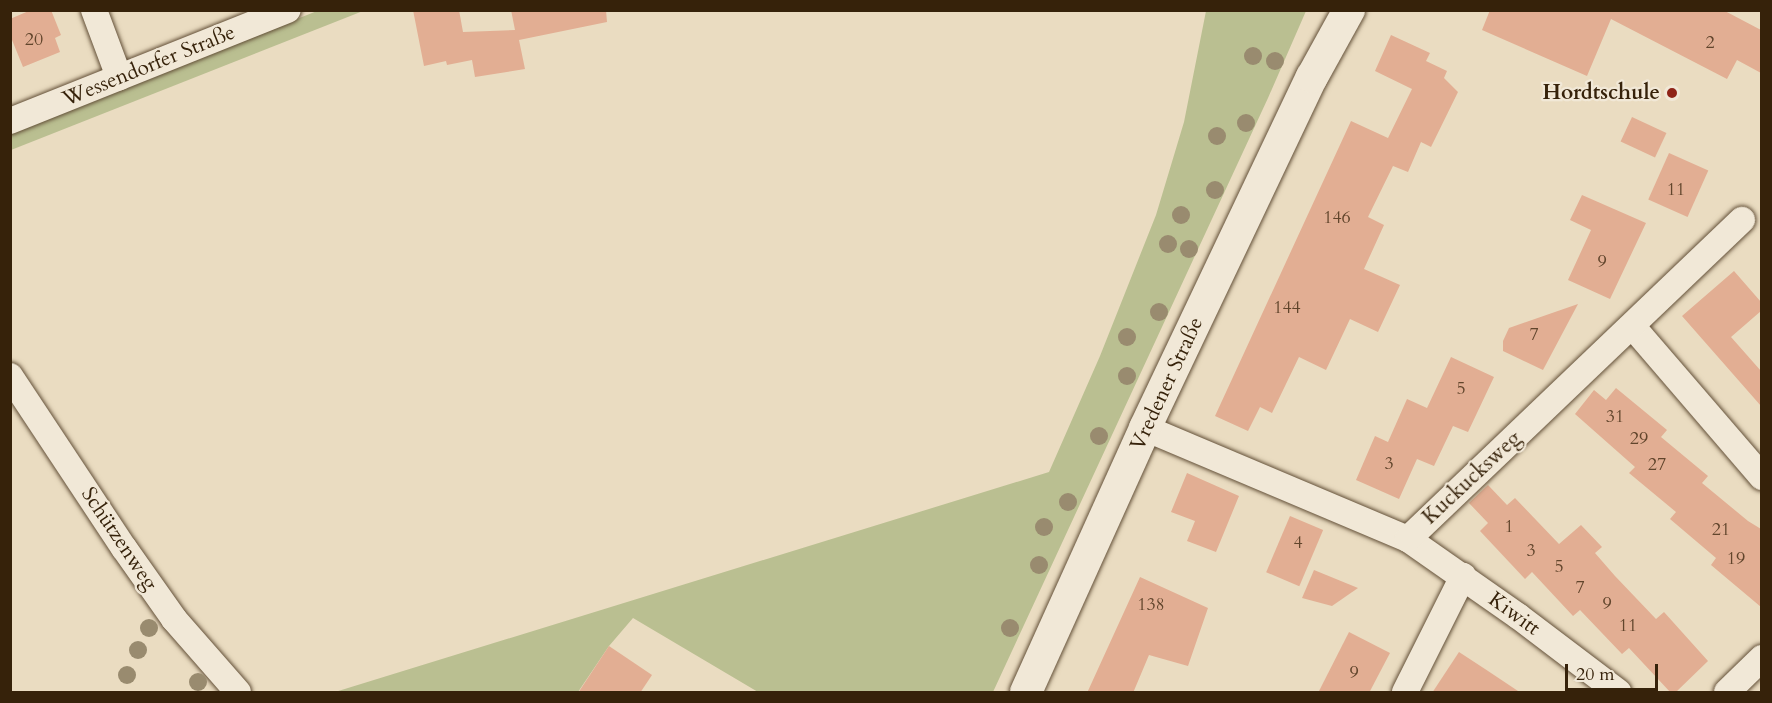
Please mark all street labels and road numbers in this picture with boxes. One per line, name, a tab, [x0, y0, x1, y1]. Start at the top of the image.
street label: Wessendorfer Straße	[59, 20, 239, 112]
street label: Vredener Straße	[1125, 313, 1209, 455]
street label: Kuckucksweg	[1418, 426, 1526, 530]
street label: Schützenweg	[75, 483, 163, 595]
street label: Kiwitt	[1483, 587, 1545, 641]

